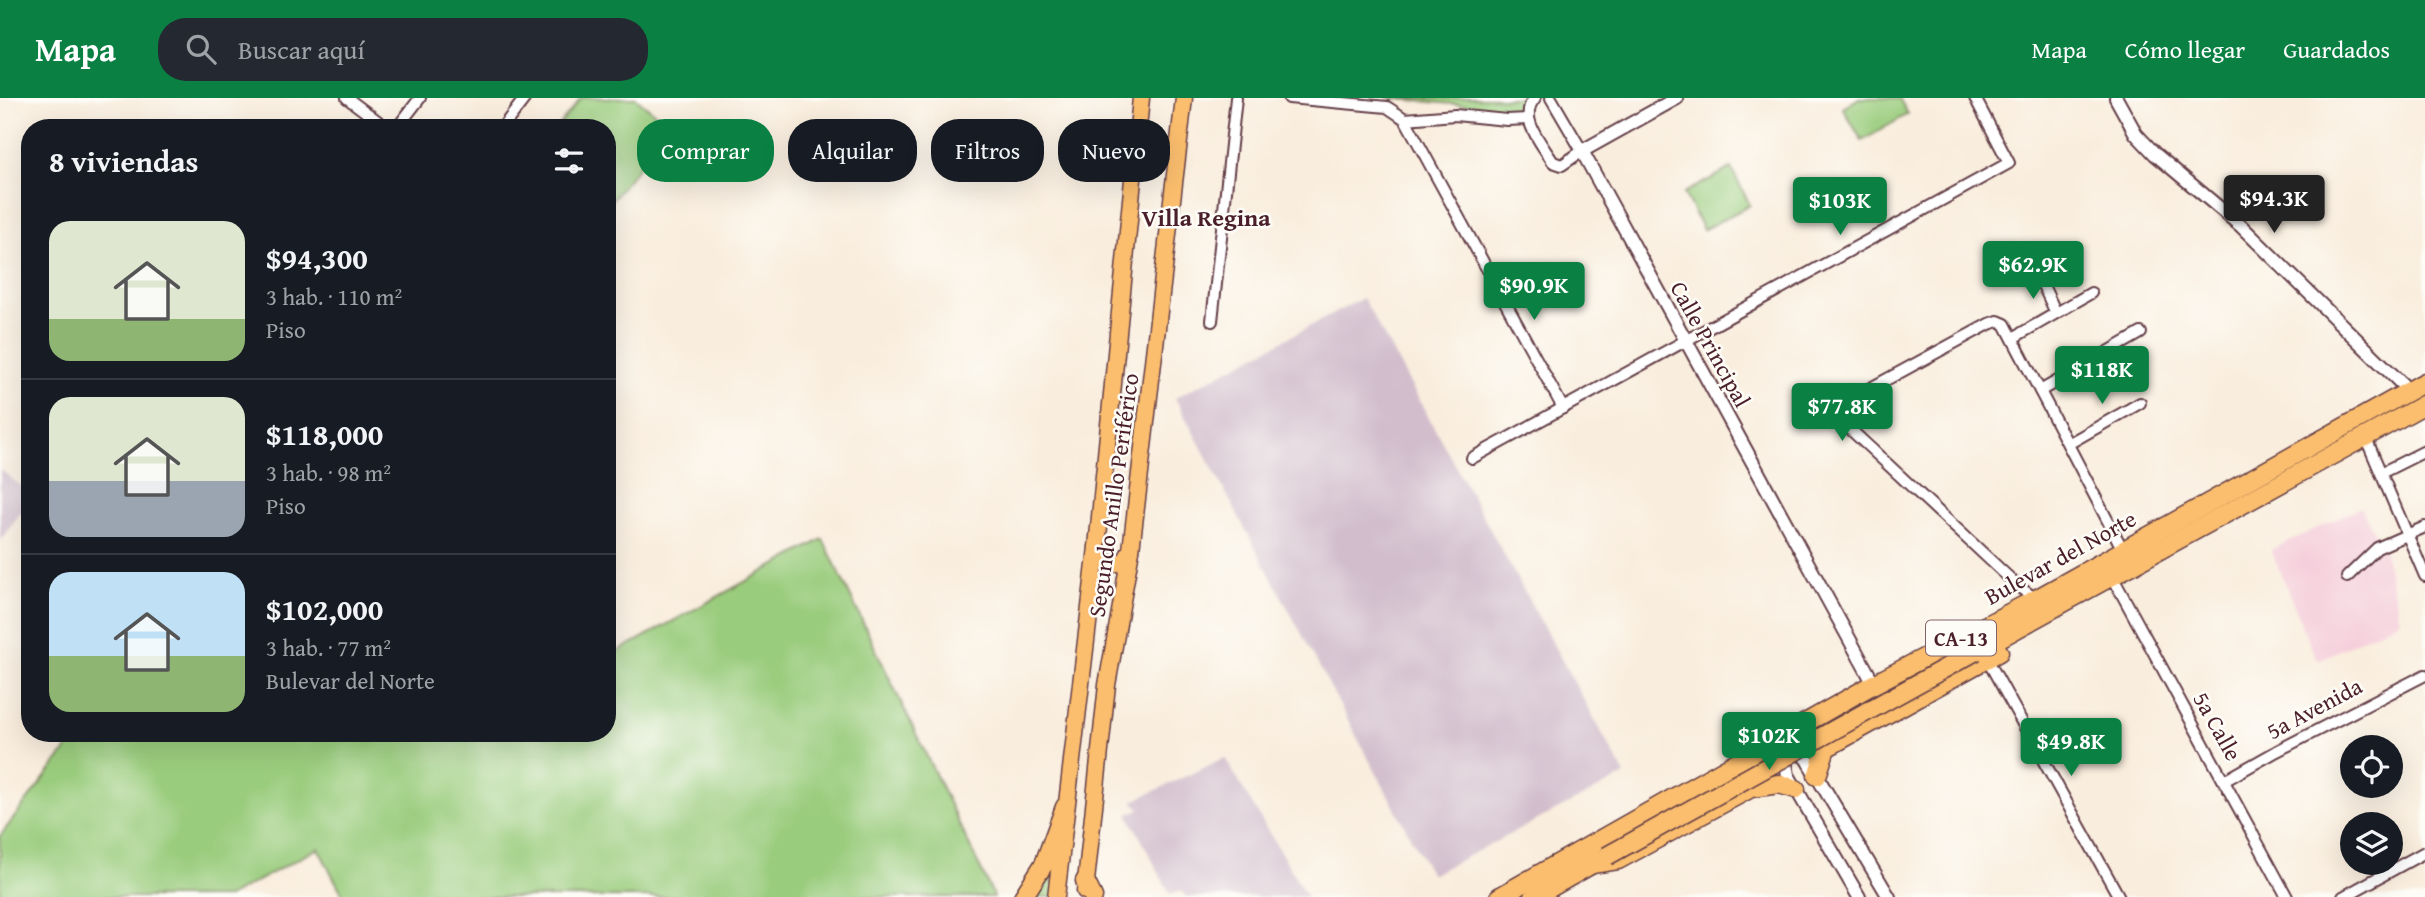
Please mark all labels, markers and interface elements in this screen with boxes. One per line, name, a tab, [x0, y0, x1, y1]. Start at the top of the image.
search box	[158, 18, 648, 81]
text: Mapa	[35, 25, 116, 73]
icon: search	[182, 30, 220, 68]
text: Buscar aquí	[238, 30, 365, 69]
text: Mapa	[2031, 32, 2087, 67]
text: Cómo llegar	[2125, 32, 2245, 67]
text: Guardados	[2283, 32, 2390, 67]
chip: Comprar	[637, 119, 774, 182]
chip: Alquilar	[788, 119, 917, 182]
chip: Filtros	[931, 119, 1044, 182]
chip: Nuevo	[1058, 119, 1170, 182]
text: 8 viviendas	[49, 139, 198, 183]
icon: filters	[550, 142, 588, 180]
pin: $94.3K	[2217, 176, 2331, 235]
pin: $103K	[1791, 178, 1889, 237]
text: $94.3K	[2240, 181, 2308, 214]
text: $103K	[1809, 183, 1871, 216]
district label: Villa Regina	[1141, 200, 1271, 235]
text: $94,300	[266, 236, 368, 280]
pin: $62.9K	[1976, 242, 2090, 301]
text: $62.9K	[1999, 247, 2067, 280]
icon: home	[105, 249, 189, 333]
pin: $90.9K	[1477, 262, 1591, 322]
text: $90.9K	[1500, 268, 1568, 301]
street label: Calle Principal	[1663, 275, 1759, 413]
text: 3 hab. · 110 m²	[266, 280, 402, 313]
text: Piso	[266, 313, 306, 346]
pin: $118K	[2053, 346, 2151, 406]
text: $118K	[2071, 352, 2133, 385]
street label: Segundo Anillo Periférico	[1080, 371, 1146, 619]
pin: $77.8K	[1785, 384, 1899, 443]
text: $77.8K	[1808, 389, 1876, 422]
text: $118,000	[266, 412, 383, 456]
icon: home	[105, 425, 189, 509]
text: 3 hab. · 98 m²	[266, 456, 391, 489]
text: Piso	[266, 489, 306, 522]
street label: Bulevar del Norte	[1978, 502, 2142, 612]
text: $102,000	[266, 587, 383, 631]
icon: home	[105, 600, 189, 684]
road number: CA-13	[1926, 620, 1996, 656]
text: 3 hab. · 77 m²	[266, 631, 391, 664]
text: Bulevar del Norte	[266, 664, 435, 697]
street label: 5a Avenida	[2260, 669, 2368, 747]
street label: 5a Calle	[2186, 686, 2250, 766]
pin: $102K	[1720, 712, 1818, 772]
text: $102K	[1738, 718, 1800, 751]
pin: $49.8K	[2014, 718, 2128, 778]
text: $49.8K	[2037, 724, 2105, 757]
map controls	[2340, 735, 2403, 875]
button: locate	[2340, 735, 2403, 798]
button: layers	[2340, 812, 2403, 875]

